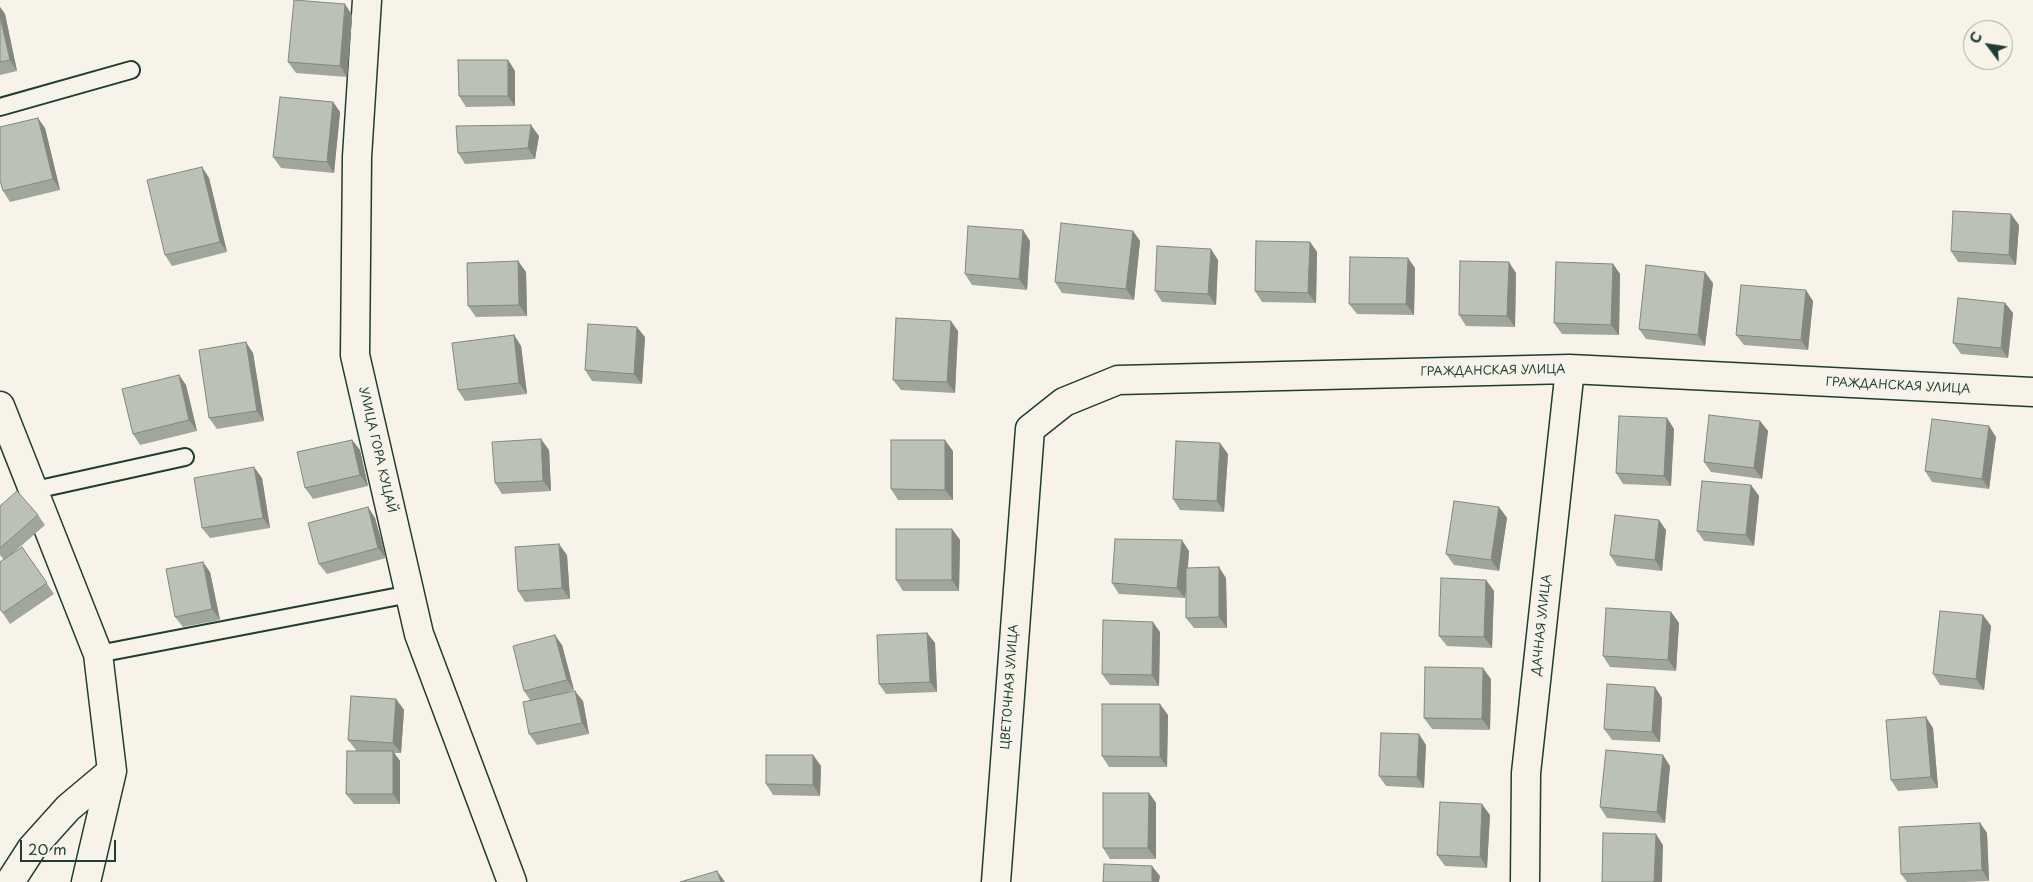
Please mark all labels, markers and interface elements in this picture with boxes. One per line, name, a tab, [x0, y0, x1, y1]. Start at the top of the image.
north arrow	[1963, 20, 2013, 70]
text: С	[1964, 28, 1987, 47]
street label: ГРАЖДАНСКАЯ УЛИЦА	[1420, 363, 1566, 379]
street label: ГРАЖДАНСКАЯ УЛИЦА	[1825, 375, 1971, 397]
street label: УЛИЦА ГОРА КУЦАЙ	[355, 386, 399, 514]
street label: ДАЧНАЯ УЛИЦА	[1530, 574, 1554, 676]
street label: ЦВЕТОЧНАЯ УЛИЦА	[998, 624, 1022, 750]
scale bar	[22, 830, 119, 862]
text: 20 m	[28, 837, 67, 860]

